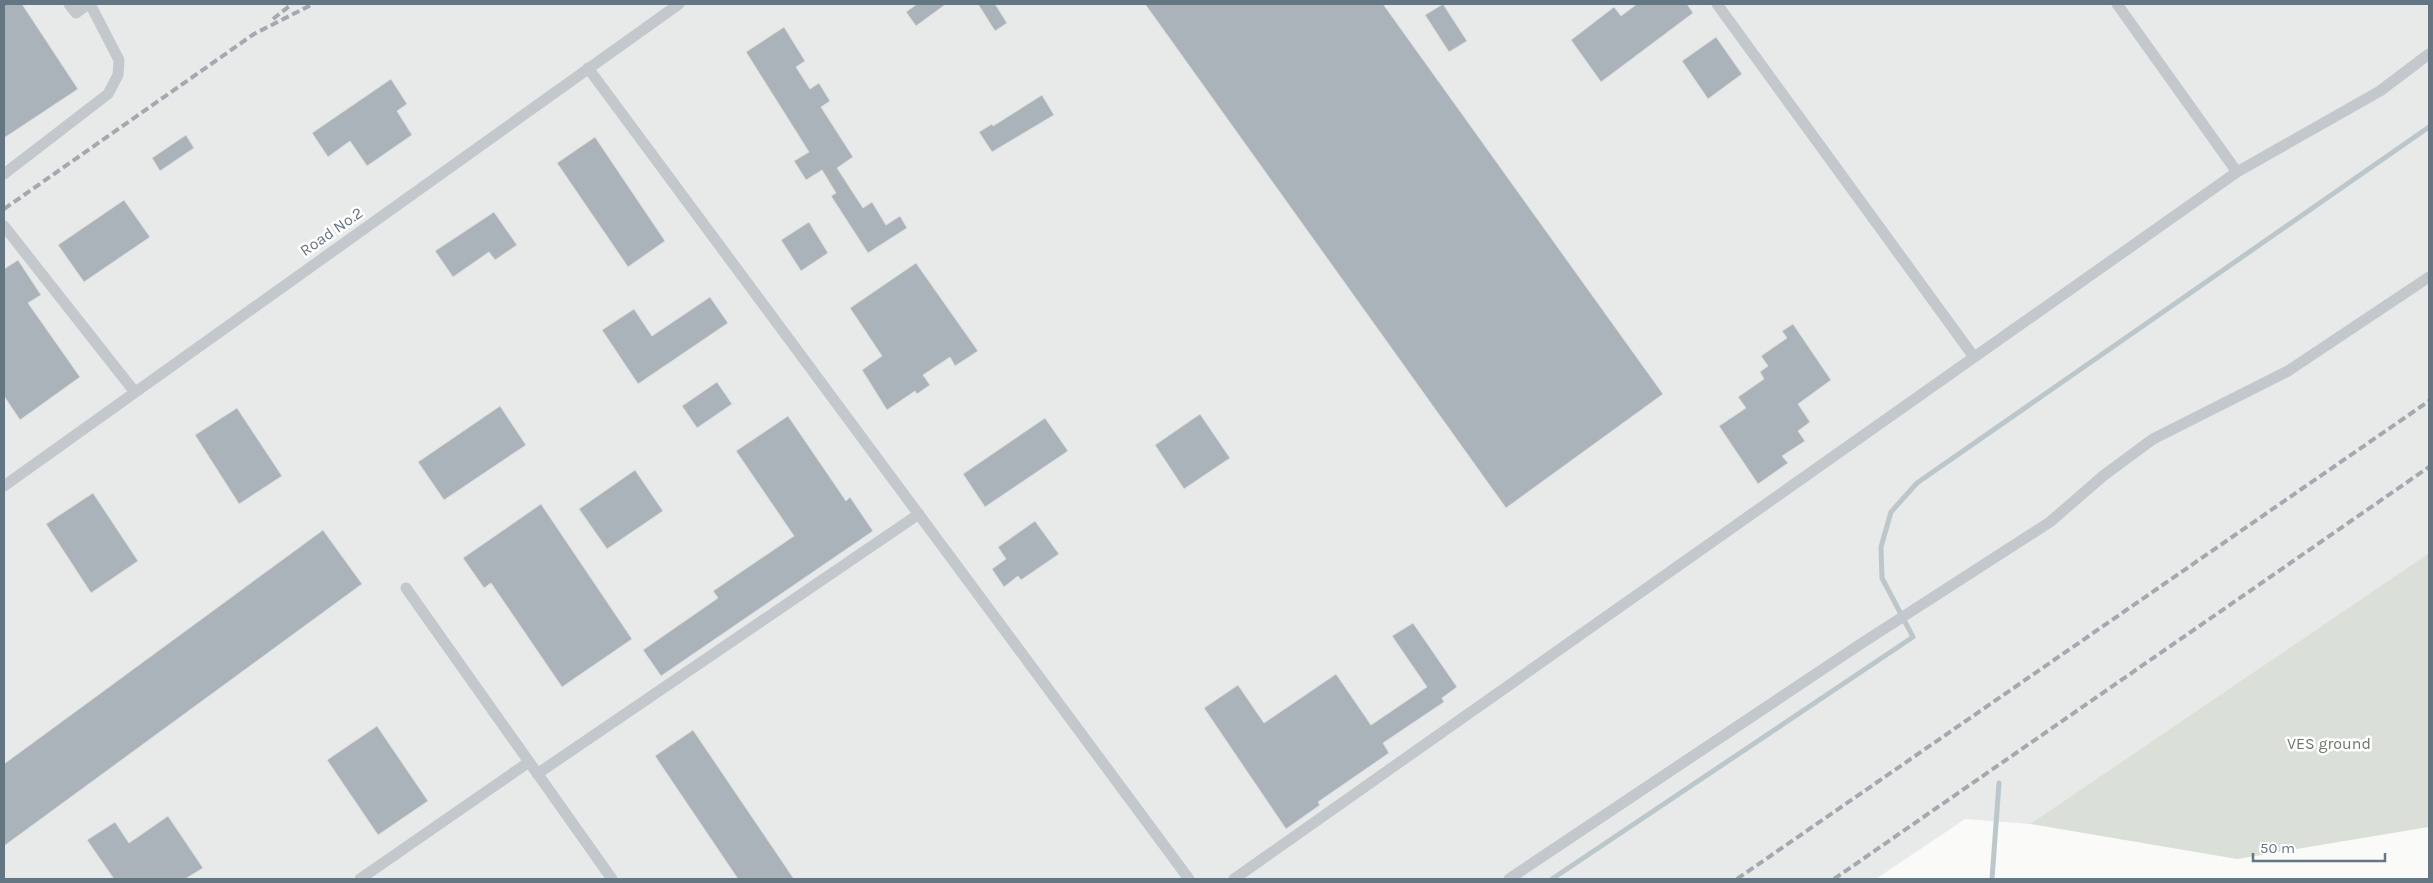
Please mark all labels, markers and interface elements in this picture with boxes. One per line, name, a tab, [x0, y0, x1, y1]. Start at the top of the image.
street label: Road No.2	[296, 203, 366, 260]
park label: VES ground	[2287, 734, 2371, 753]
scale bar	[2253, 830, 2386, 862]
text: 50 m	[2260, 839, 2295, 857]

